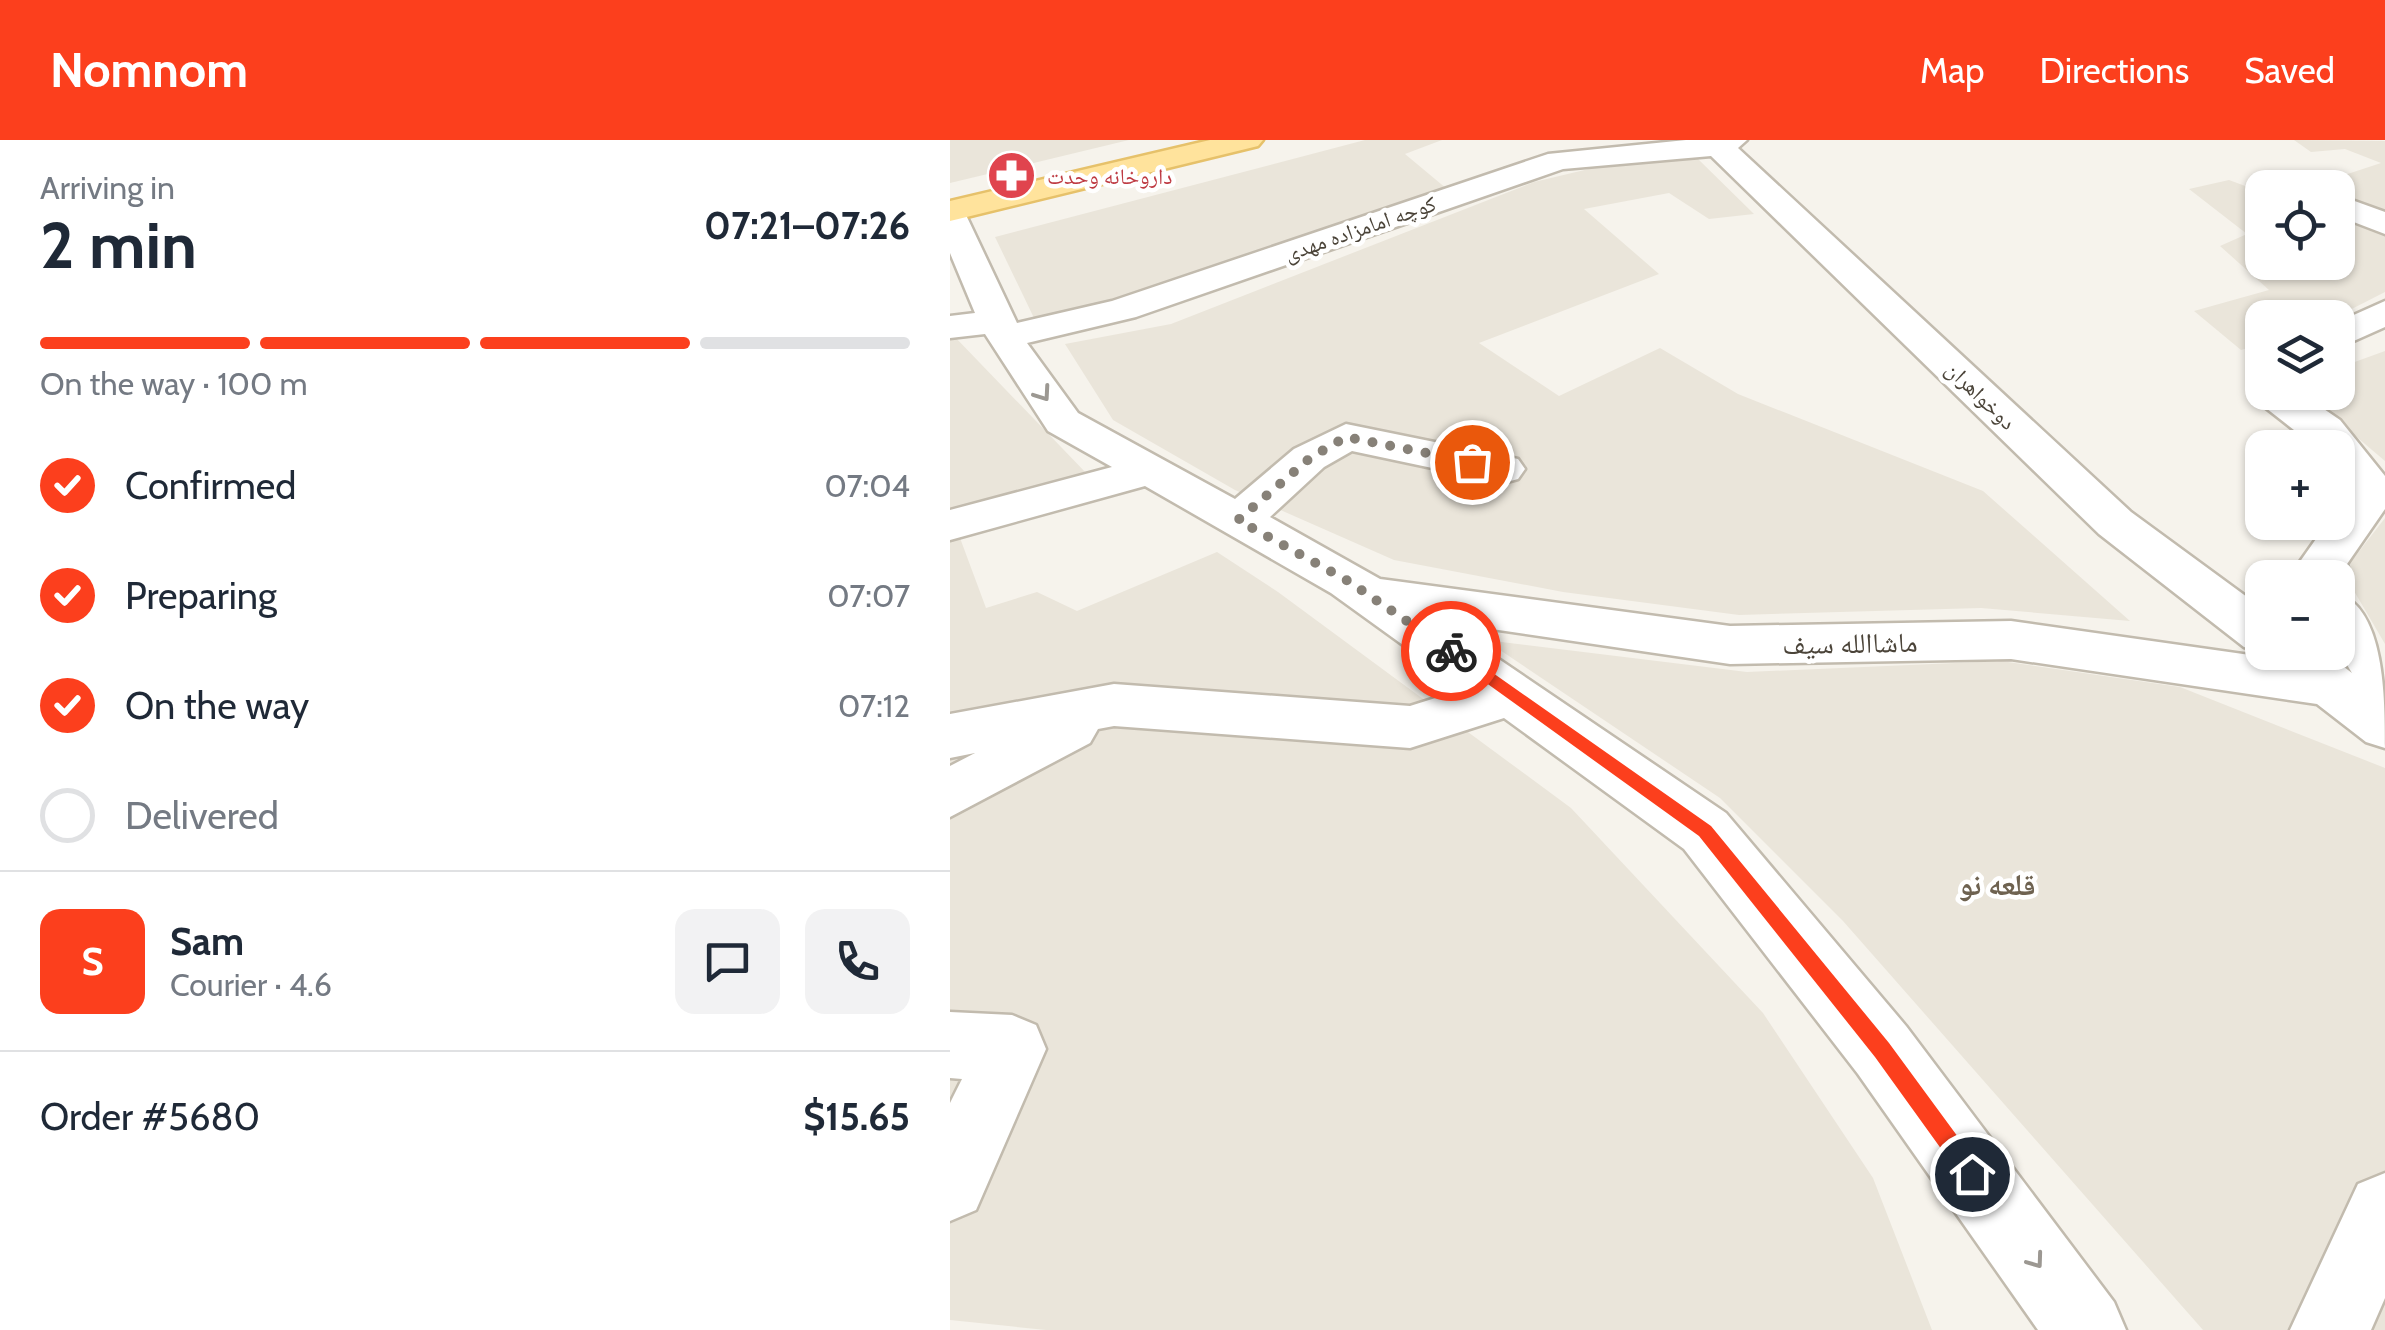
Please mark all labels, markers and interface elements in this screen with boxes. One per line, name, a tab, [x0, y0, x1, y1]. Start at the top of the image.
text: Nomnom	[50, 41, 248, 99]
text: Map	[1920, 49, 1985, 92]
text: Directions	[2040, 49, 2189, 92]
text: Saved	[2244, 49, 2335, 92]
pharmacy icon: داروخانه وحدت	[986, 150, 1038, 202]
place label: داروخانه وحدت	[1047, 163, 1172, 190]
text: Arriving in	[40, 168, 175, 207]
map controls	[2245, 170, 2355, 670]
button: locate	[2245, 170, 2355, 280]
street label: کوچه امامزاده مهدی	[1281, 190, 1440, 267]
text: 07:21–07:26	[704, 202, 910, 249]
text: 2 min	[40, 205, 197, 284]
button: layers	[2245, 300, 2355, 410]
street label: دوخواهران	[1940, 355, 2021, 435]
text: On the way · 100 m	[40, 364, 308, 403]
one-way arrow	[1031, 382, 1049, 401]
pin	[1430, 420, 1515, 505]
button: +	[2245, 430, 2355, 540]
icon: bag	[1445, 435, 1500, 490]
icon: check	[40, 458, 95, 513]
text: Confirmed	[125, 462, 296, 509]
text: 07:04	[824, 466, 910, 505]
button: −	[2245, 560, 2355, 670]
icon: check	[40, 568, 95, 623]
text: Preparing	[125, 572, 277, 619]
text: 07:07	[827, 576, 910, 615]
courier	[1401, 601, 1501, 701]
icon: bike	[1424, 624, 1479, 679]
street label: ماشاالله سیف	[1782, 625, 1918, 661]
icon: check	[40, 678, 95, 733]
text: On the way	[125, 682, 309, 729]
text: 07:12	[838, 686, 910, 725]
text: Delivered	[125, 792, 279, 839]
district label: قلعه نو	[1958, 866, 2036, 903]
button: chat	[675, 909, 780, 1014]
button: phone	[805, 909, 910, 1014]
text: Sam	[170, 918, 244, 965]
text: S	[81, 938, 104, 985]
text: Courier · 4.6	[170, 965, 332, 1004]
text: Order #5680	[40, 1093, 260, 1140]
text: $15.65	[803, 1093, 910, 1140]
pin	[1930, 1132, 2015, 1217]
icon: home	[1945, 1147, 2000, 1202]
one-way arrow	[2023, 1250, 2042, 1269]

